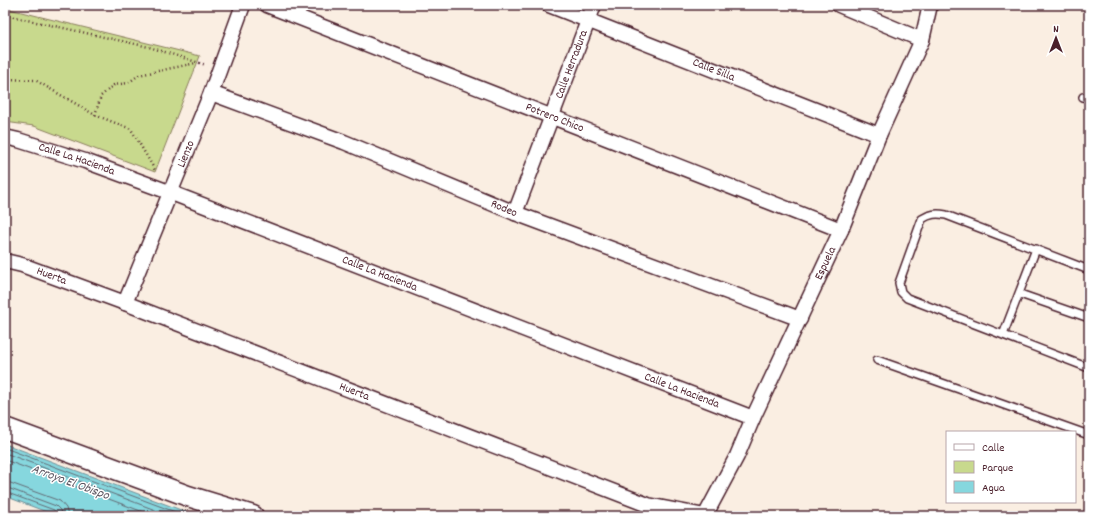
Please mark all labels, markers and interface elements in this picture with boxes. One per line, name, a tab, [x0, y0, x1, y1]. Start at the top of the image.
north arrow	[1036, 18, 1076, 58]
text: N	[1053, 22, 1059, 38]
street label: Calle Herradura	[551, 27, 592, 101]
street label: Calle Silla	[690, 54, 738, 86]
street label: Potrero Chico	[523, 99, 586, 137]
street label: Calle La Hacienda	[36, 138, 118, 180]
street label: Lienzo	[173, 138, 199, 170]
street label: Rodeo	[488, 195, 520, 222]
street label: Espuela	[810, 244, 841, 283]
street label: Calle La Hacienda	[340, 251, 420, 296]
street label: Huerta	[34, 263, 69, 289]
street label: Calle La Hacienda	[642, 368, 722, 413]
street label: Huerta	[337, 378, 372, 405]
legend	[946, 431, 1076, 503]
text: Calle	[982, 440, 1005, 457]
water label: Arroyo El Obispo	[29, 460, 113, 506]
text: Parque	[982, 460, 1013, 477]
text: Agua	[982, 480, 1005, 497]

